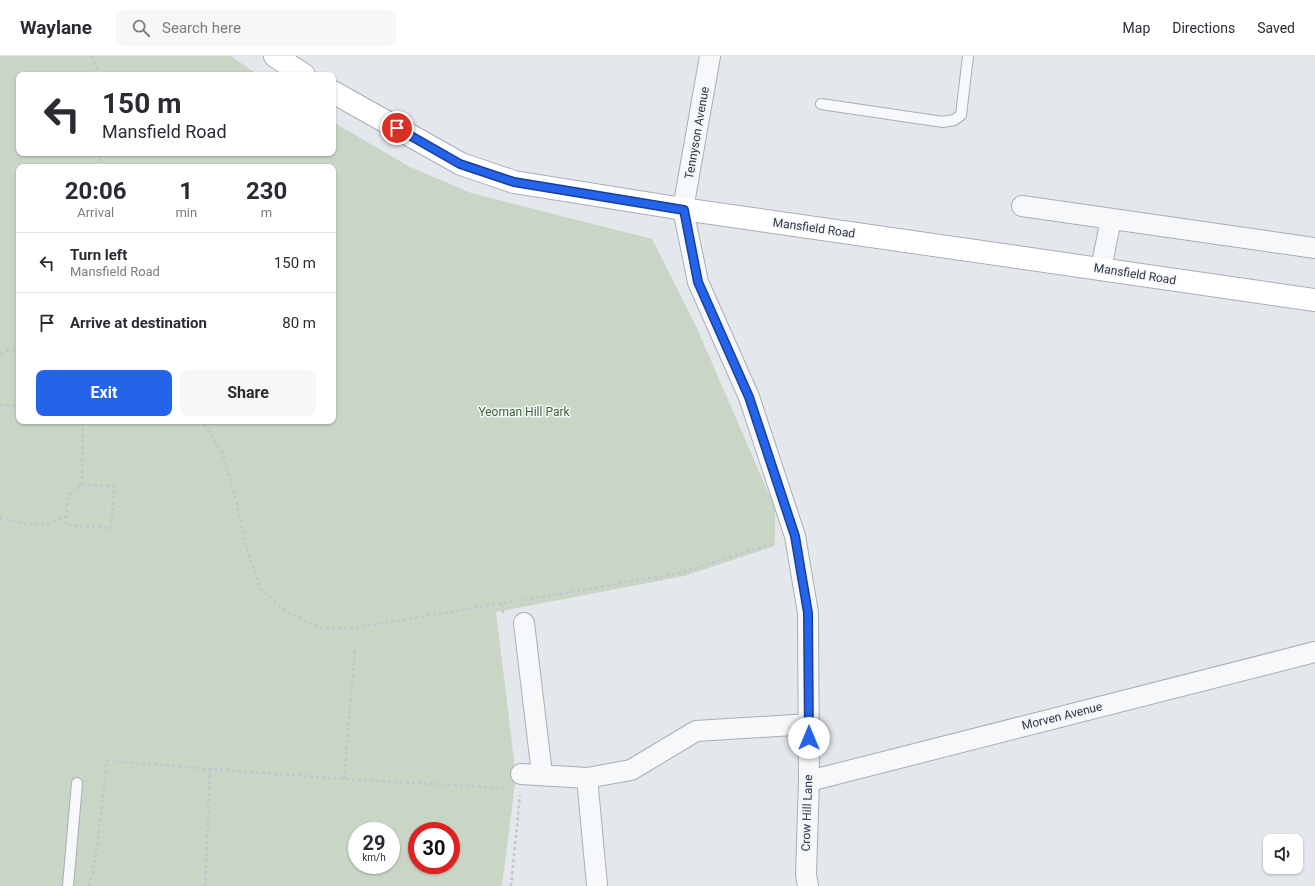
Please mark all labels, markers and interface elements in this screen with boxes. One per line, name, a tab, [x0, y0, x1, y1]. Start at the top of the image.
search box	[116, 10, 396, 46]
text: Waylane	[20, 16, 92, 39]
icon: search	[130, 17, 152, 39]
text: Search here	[162, 19, 241, 37]
text: Map	[1123, 20, 1150, 36]
text: Directions	[1172, 20, 1235, 36]
text: Saved	[1257, 20, 1295, 36]
street label: Tennyson Avenue	[682, 86, 712, 180]
text: 150 m	[102, 87, 181, 120]
icon: left	[36, 88, 88, 140]
pin	[380, 111, 414, 145]
icon: arrive	[386, 117, 408, 139]
text: Mansfield Road	[102, 121, 227, 142]
text: 20:06	[65, 177, 127, 205]
text: 1	[179, 177, 193, 205]
text: 230	[246, 177, 287, 205]
text: Arrival	[77, 205, 114, 220]
text: min	[175, 205, 197, 220]
text: m	[261, 205, 272, 220]
street label: Mansfield Road	[772, 215, 856, 241]
text: Turn left	[70, 246, 127, 264]
icon: left	[36, 252, 58, 274]
text: 150 m	[274, 254, 316, 272]
street label: Mansfield Road	[1093, 261, 1177, 287]
text: Mansfield Road	[70, 264, 160, 279]
icon: arrive	[36, 312, 58, 334]
text: Arrive at destination	[70, 314, 207, 332]
text: 80 m	[282, 314, 316, 332]
button: Exit	[36, 370, 172, 416]
button: Share	[180, 370, 316, 416]
park label: Yeoman Hill Park	[478, 405, 570, 419]
street label: Morven Avenue	[1020, 699, 1104, 733]
position arrow	[788, 717, 830, 759]
street label: Crow Hill Lane	[799, 774, 815, 852]
speed limit sign: 30	[408, 822, 460, 874]
text: 29	[363, 831, 385, 855]
map controls	[1263, 834, 1303, 874]
button: sound	[1263, 834, 1303, 874]
text: km/h	[362, 852, 386, 863]

